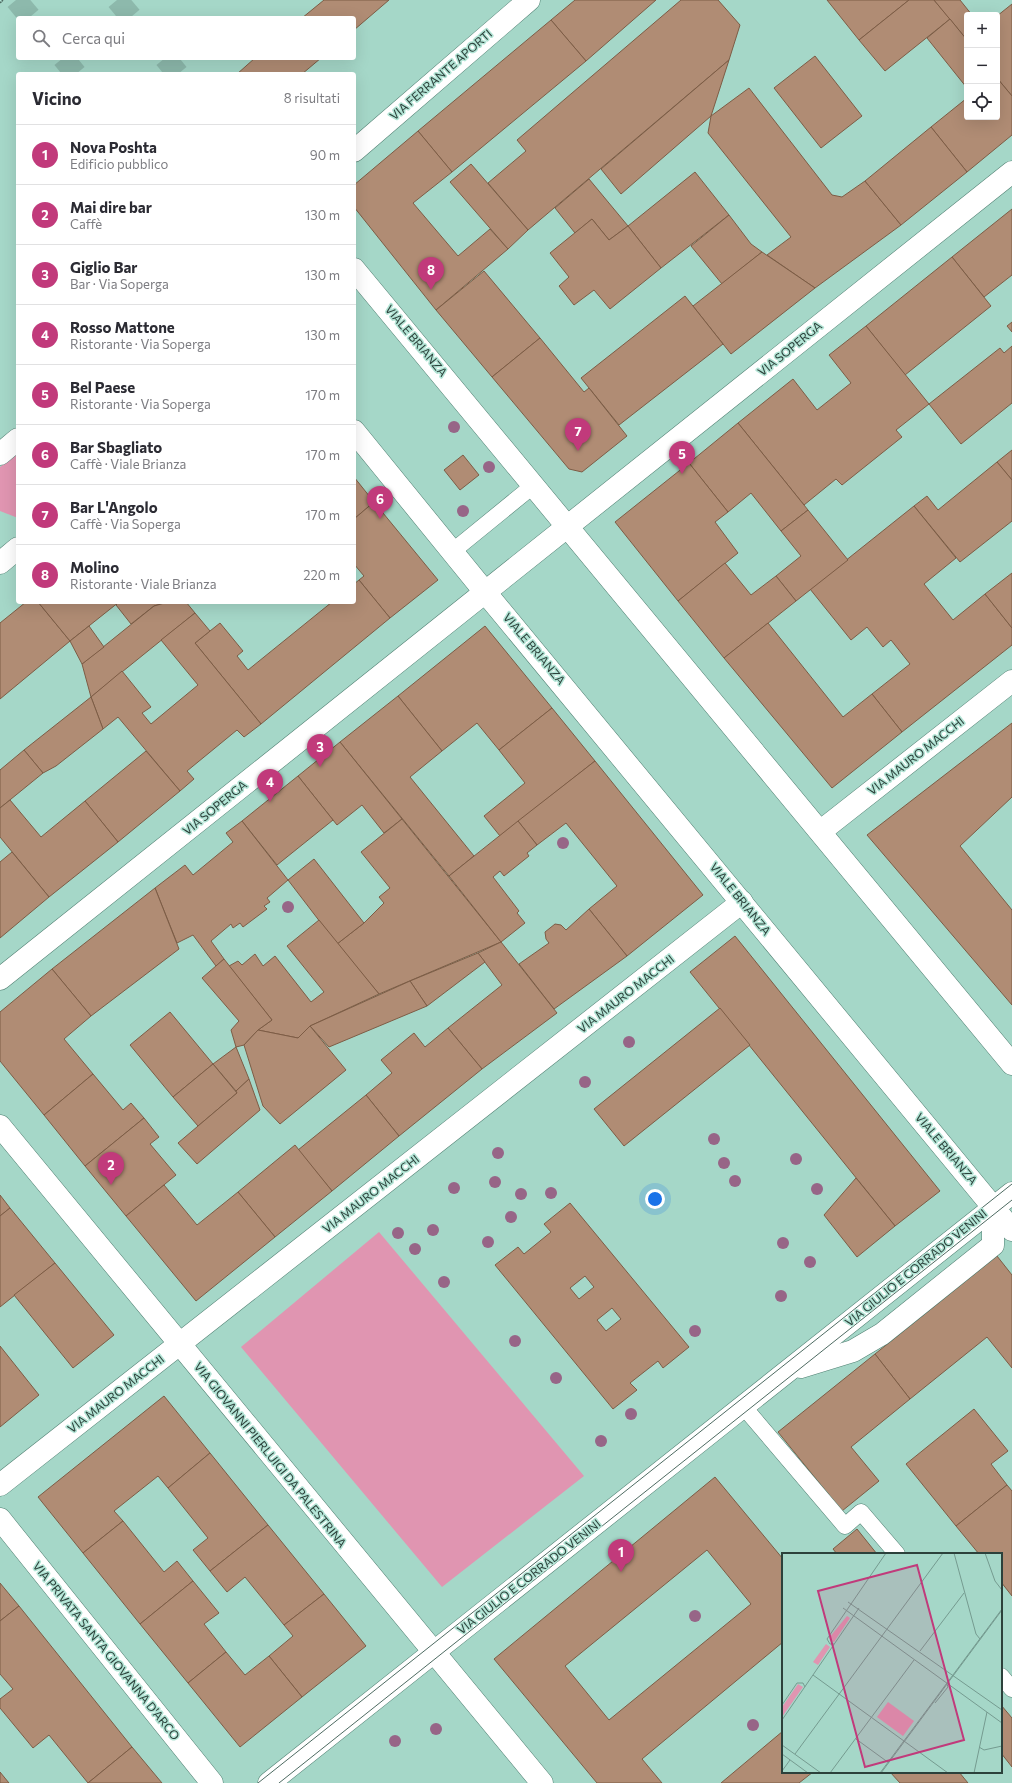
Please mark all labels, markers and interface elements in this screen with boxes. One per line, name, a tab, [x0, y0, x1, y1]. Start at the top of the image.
map controls	[964, 12, 1000, 120]
button: +	[964, 12, 1000, 48]
search box	[16, 16, 356, 60]
street label: VIA FERRANTE APORTI	[386, 26, 494, 123]
icon: search	[30, 27, 52, 49]
text: Cerca qui	[62, 29, 125, 47]
button: −	[964, 48, 1000, 84]
button: locate	[964, 84, 1000, 120]
text: Vicino	[32, 88, 82, 109]
text: 8 risultati	[284, 90, 340, 106]
text: Nova Poshta	[70, 138, 157, 156]
text: 1	[42, 147, 48, 163]
text: 90 m	[310, 147, 340, 163]
text: Edificio pubblico	[70, 156, 168, 172]
text: Mai dire bar	[70, 198, 152, 216]
text: 2	[41, 207, 49, 223]
text: 130 m	[305, 207, 340, 223]
text: Caffè	[70, 216, 102, 232]
pin: 8	[418, 257, 444, 290]
text: Giglio Bar	[70, 258, 137, 276]
text: 3	[41, 267, 49, 283]
text: 130 m	[305, 267, 340, 283]
text: Bar · Via Soperga	[70, 276, 169, 292]
street label: VIALE BRIANZA	[383, 302, 451, 379]
text: Rosso Mattone	[70, 318, 175, 336]
street label: VIA SOPERGA	[754, 318, 824, 378]
text: 4	[41, 327, 49, 343]
text: 130 m	[305, 327, 340, 343]
text: Ristorante · Via Soperga	[70, 336, 211, 352]
text: Bel Paese	[70, 378, 135, 396]
text: 5	[41, 387, 49, 403]
text: 170 m	[305, 387, 340, 403]
text: Ristorante · Via Soperga	[70, 396, 211, 412]
pin: 7	[565, 418, 591, 451]
text: Bar Sbagliato	[70, 438, 162, 456]
pin: 5	[669, 441, 695, 474]
text: 6	[41, 447, 49, 463]
text: 170 m	[305, 447, 340, 463]
text: Caffè · Viale Brianza	[70, 456, 186, 472]
pin: 6	[367, 486, 393, 519]
text: Bar L'Angolo	[70, 498, 158, 516]
text: 7	[41, 507, 49, 523]
text: 170 m	[305, 507, 340, 523]
text: Caffè · Via Soperga	[70, 516, 181, 532]
text: Molino	[70, 558, 119, 576]
text: 8	[41, 567, 49, 583]
text: 220 m	[303, 567, 340, 583]
text: Ristorante · Viale Brianza	[70, 576, 217, 592]
street label: VIALE BRIANZA	[501, 610, 569, 687]
street label: VIA MAURO MACCHI	[864, 713, 966, 797]
pin: 3	[307, 734, 333, 767]
pin: 4	[257, 769, 283, 802]
street label: VIA SOPERGA	[179, 777, 249, 837]
street label: VIALE BRIANZA	[707, 859, 774, 937]
street label: VIA MAURO MACCHI	[574, 951, 676, 1035]
street label: VIALE BRIANZA	[913, 1110, 981, 1187]
street label: VIA MAURO MACCHI	[319, 1151, 421, 1235]
pin: 2	[98, 1152, 124, 1185]
your location	[645, 1189, 665, 1209]
street label: VIA GIULIO E CORRADO VENINI	[842, 1206, 989, 1329]
street label: VIA MAURO MACCHI	[64, 1351, 166, 1435]
street label: VIA GIOVANNI PIERLUIGI DA PALESTRINA	[192, 1359, 350, 1550]
street label: VIA GIULIO E CORRADO VENINI	[454, 1516, 603, 1637]
pin: 1	[608, 1539, 634, 1572]
inset map	[782, 1553, 1002, 1773]
street label: VIA PRIVATA SANTA GIOVANNA D'ARCO	[30, 1558, 183, 1742]

